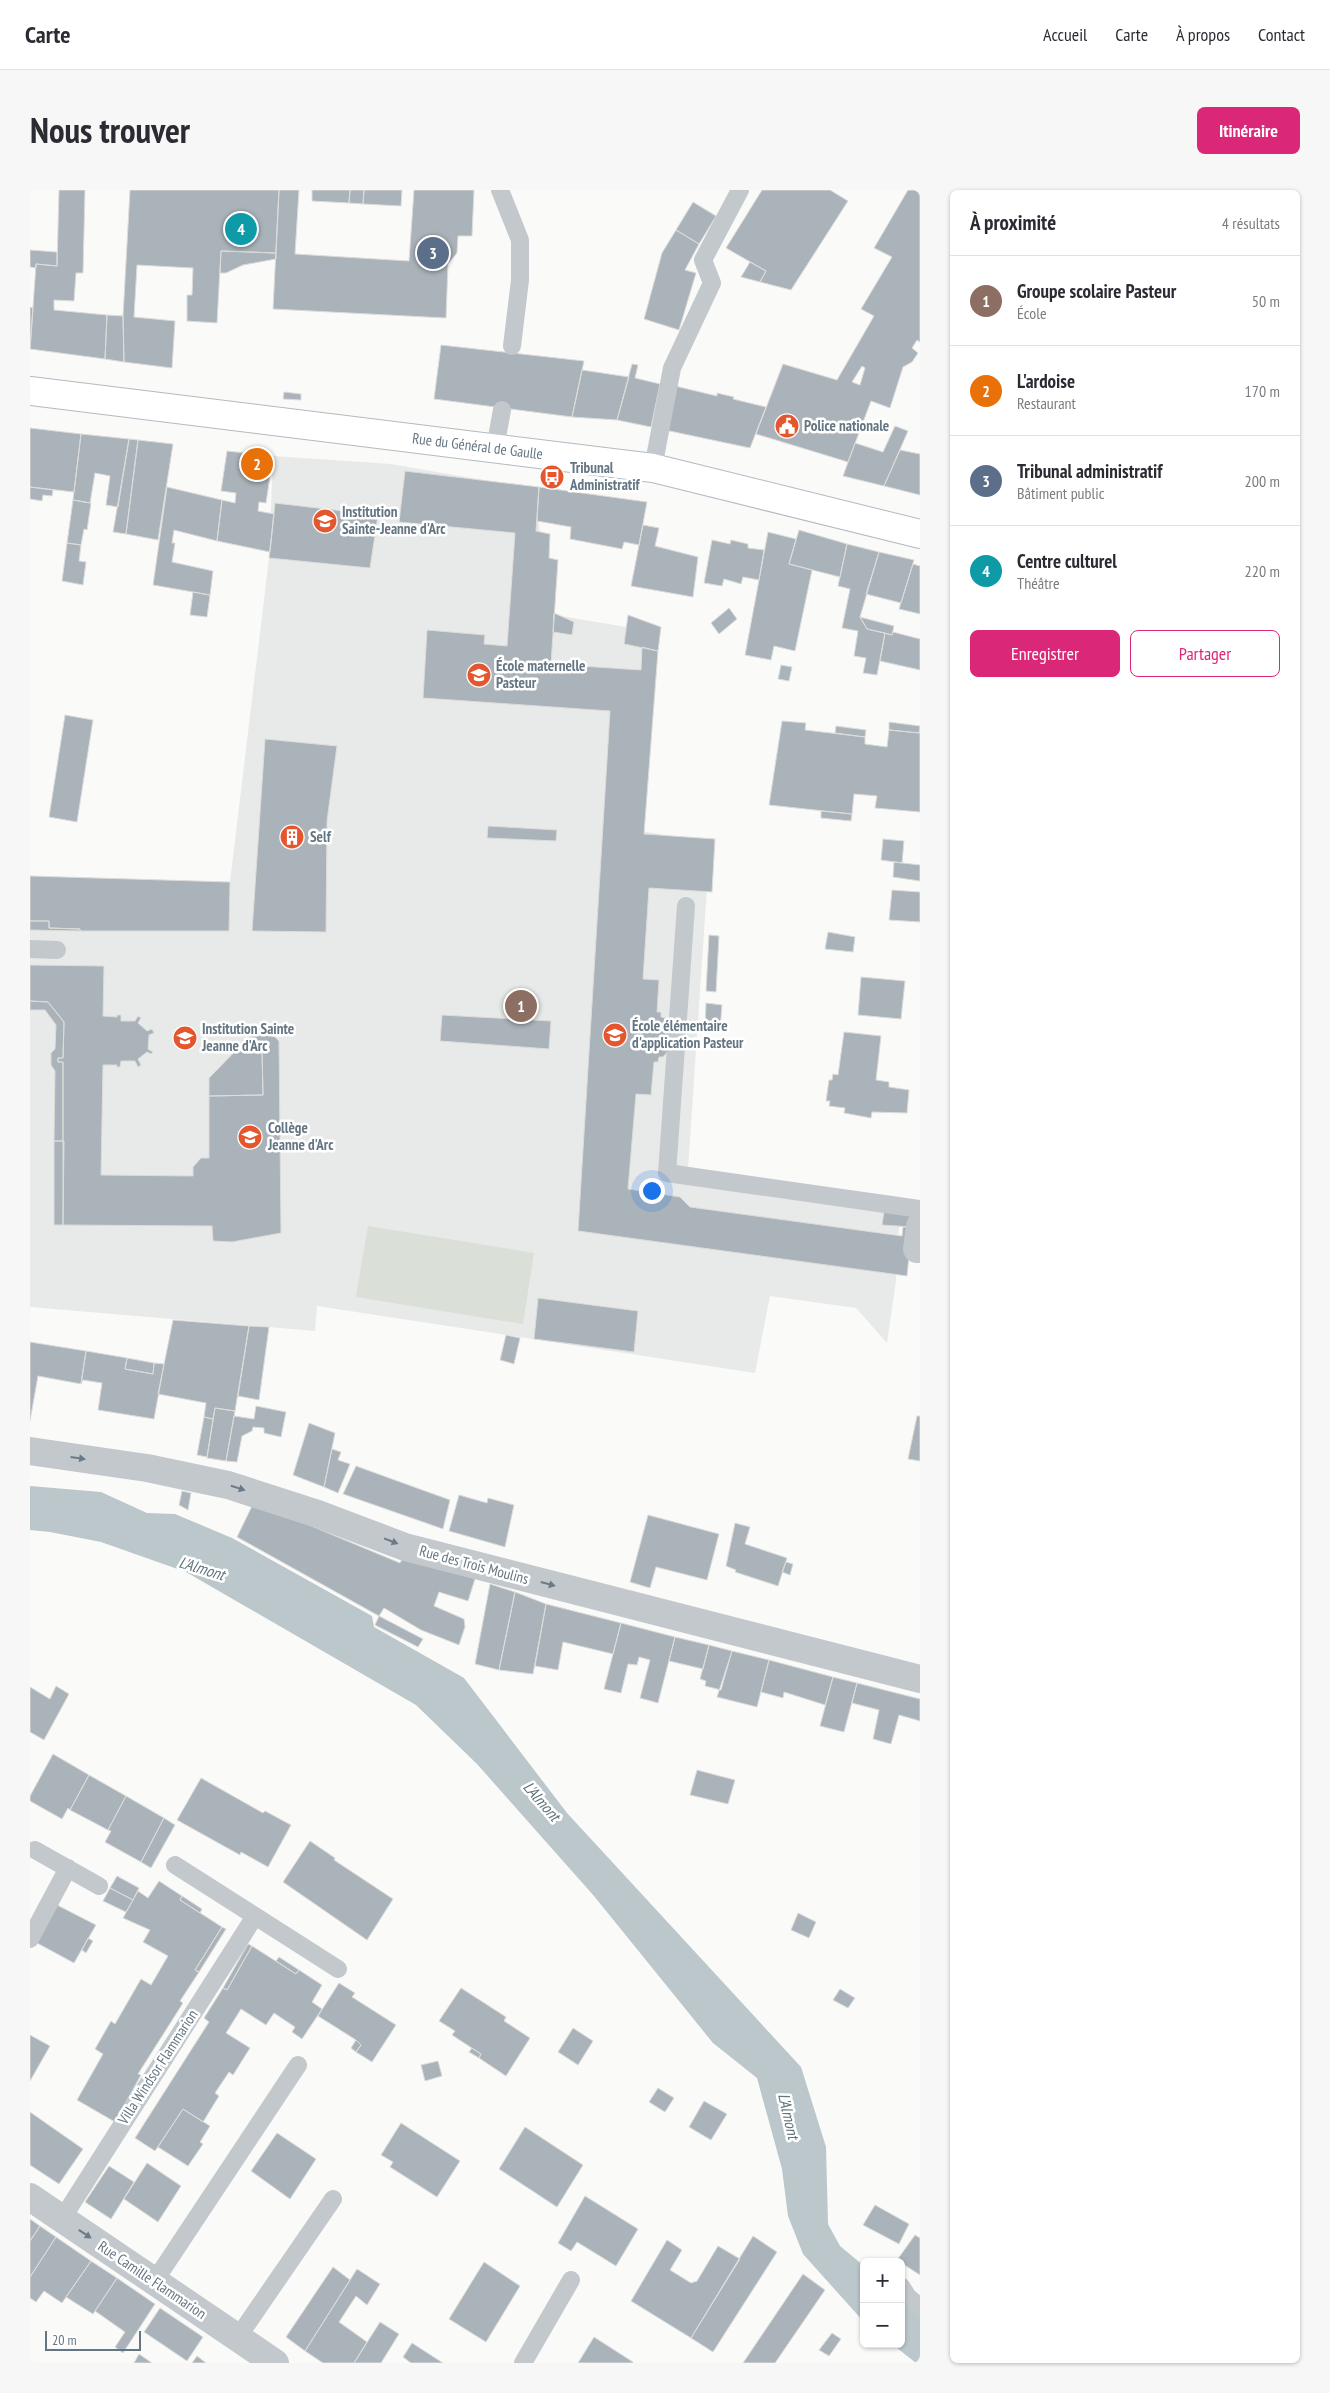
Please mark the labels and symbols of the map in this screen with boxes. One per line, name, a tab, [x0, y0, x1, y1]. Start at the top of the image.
pin: 4	[225, 210, 257, 248]
pin: 3	[417, 234, 449, 272]
public building icon: Police nationale	[774, 413, 800, 439]
place label: Police nationale	[804, 416, 889, 435]
street label: Rue du Général de Gaulle	[411, 428, 544, 463]
pin: 2	[241, 445, 273, 483]
place label: Tribunal Administratif	[569, 458, 641, 494]
bus stop icon: Tribunal Administratif	[539, 464, 565, 490]
place label: Institution Sainte-Jeanne d'Arc	[342, 502, 446, 538]
school or university icon: Institution Sainte-Jeanne d'Arc	[312, 508, 338, 534]
place label: École maternelle Pasteur	[496, 656, 586, 692]
school or university icon: École maternelle Pasteur	[466, 662, 492, 688]
building icon: Self	[279, 824, 305, 850]
place label: Self	[310, 827, 332, 846]
pin: 1	[505, 987, 537, 1025]
place label: École élémentaire d'application Pasteur	[632, 1016, 744, 1052]
place label: Institution Sainte Jeanne d'Arc	[201, 1019, 294, 1055]
school or university icon: École élémentaire d'application Pasteur	[602, 1022, 628, 1048]
school or university icon: Institution Sainte Jeanne d'Arc	[172, 1025, 198, 1051]
place label: Collège Jeanne d'Arc	[267, 1118, 334, 1154]
school or university icon: Collège Jeanne d'Arc	[237, 1124, 263, 1150]
your location	[639, 1178, 665, 1204]
one-way arrow	[71, 1455, 87, 1463]
one-way arrow	[230, 1485, 245, 1493]
one-way arrow	[384, 1538, 398, 1546]
street label: Rue des Trois Moulins	[418, 1541, 531, 1588]
water label: L'Almont	[177, 1552, 229, 1585]
one-way arrow	[541, 1580, 556, 1588]
water label: L'Almont	[519, 1777, 566, 1826]
street label: Villa Windsor Flammarion	[113, 2006, 202, 2129]
water label: L'Almont	[774, 2091, 804, 2142]
one-way arrow	[78, 2230, 92, 2239]
street label: Rue Camille Flammarion	[94, 2236, 210, 2323]
scale bar	[45, 2328, 141, 2351]

